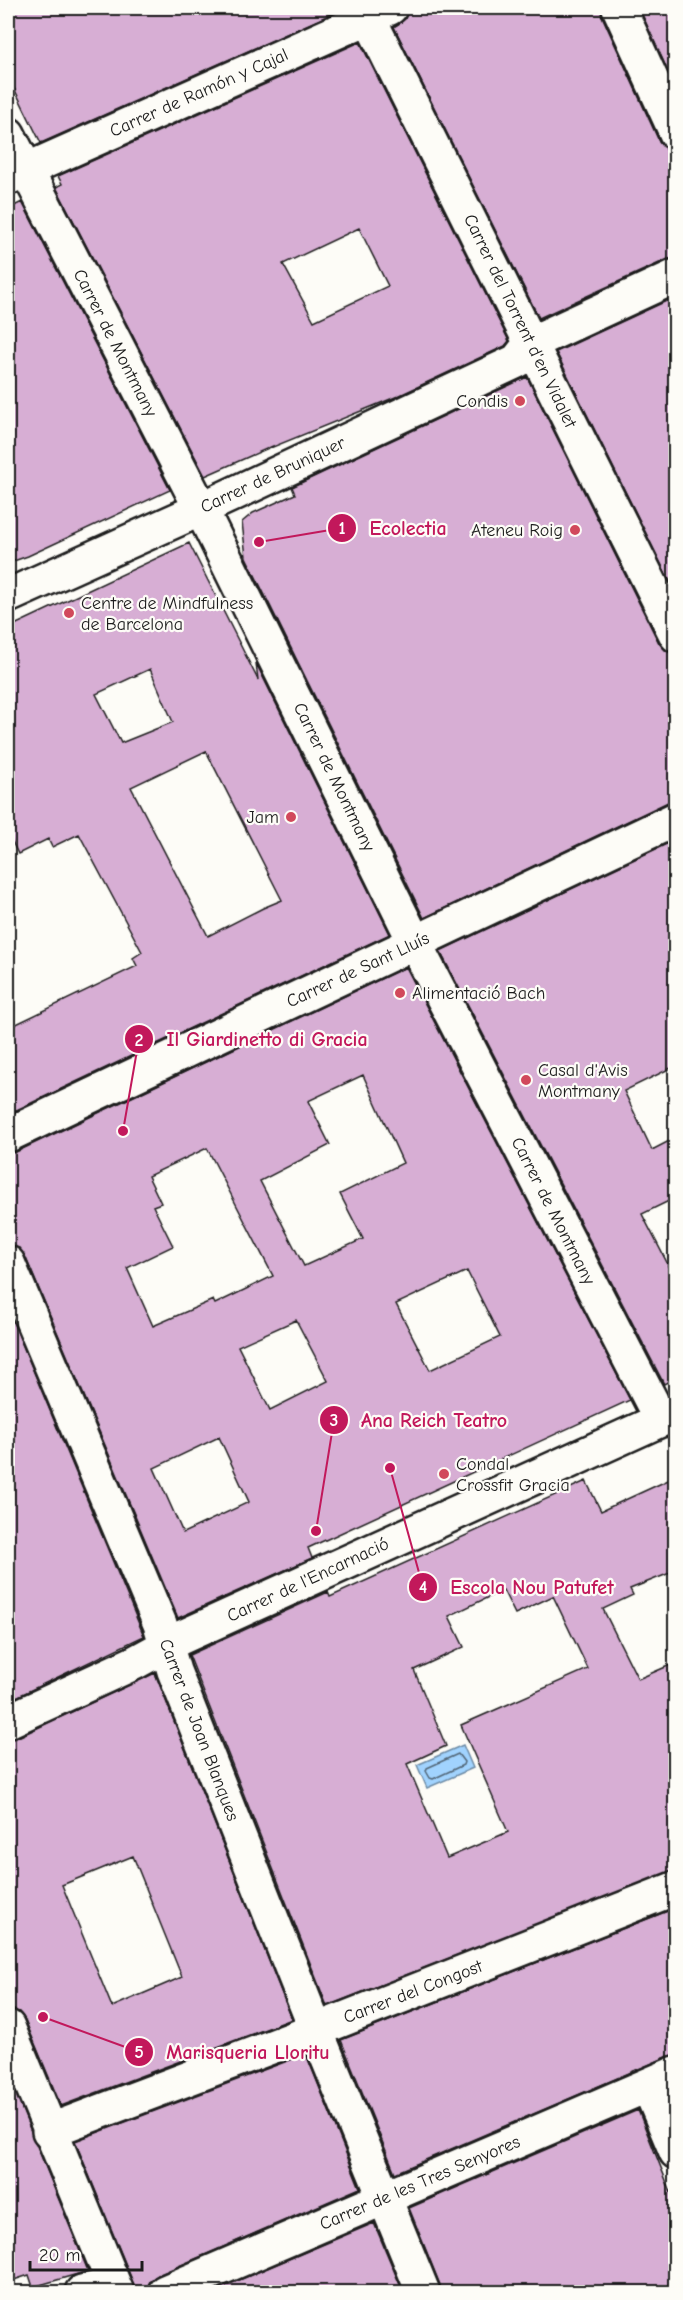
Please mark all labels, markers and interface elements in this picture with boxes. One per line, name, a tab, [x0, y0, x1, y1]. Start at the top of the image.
street label: Carrer de Ramón y Cajal	[107, 44, 291, 142]
street label: Carrer del Torrent d'en Vidalet	[459, 211, 581, 432]
street label: Carrer de Montmany	[69, 266, 162, 421]
place label: Condis	[456, 391, 508, 412]
marker: Condis	[513, 394, 527, 408]
street label: Carrer de Bruniquer	[197, 432, 349, 518]
callout: Ecolectia	[327, 509, 459, 547]
text: Ecolectia	[369, 517, 447, 540]
text: 1	[338, 518, 346, 539]
place label: Ateneu Roig	[471, 520, 563, 541]
marker: Ateneu Roig	[568, 523, 582, 537]
place label: Centre de Mindfulness de Barcelona	[81, 593, 253, 635]
marker: Centre de Mindfulness de Barcelona	[62, 606, 76, 620]
street label: Carrer de Montmany	[289, 699, 380, 856]
place label: Jam	[247, 807, 279, 828]
marker: Jam	[284, 810, 298, 824]
street label: Carrer de Sant Lluís	[283, 928, 433, 1012]
place label: Alimentació Bach	[412, 983, 545, 1004]
marker: Alimentació Bach	[393, 986, 407, 1000]
callout: Il Giardinetto di Gracia	[124, 1020, 380, 1058]
text: Il Giardinetto di Gracia	[166, 1028, 368, 1051]
text: 2	[135, 1030, 144, 1051]
place label: Casal d'Avis Montmany	[538, 1060, 628, 1102]
marker: Casal d'Avis Montmany	[519, 1073, 533, 1087]
street label: Carrer de Montmany	[507, 1134, 600, 1289]
callout: Ana Reich Teatro	[319, 1401, 519, 1439]
text: Ana Reich Teatro	[361, 1409, 507, 1432]
text: 3	[330, 1410, 338, 1431]
place label: Condal Crossfit Gracia	[456, 1454, 570, 1496]
marker: Condal Crossfit Gracia	[437, 1467, 451, 1481]
street label: Carrer de l'Encarnació	[224, 1533, 392, 1627]
callout: Escola Nou Patufet	[408, 1568, 626, 1606]
text: Escola Nou Patufet	[450, 1576, 614, 1599]
text: 4	[419, 1577, 427, 1598]
street label: Carrer de Joan Blanques	[155, 1636, 243, 1824]
street label: Carrer del Congost	[341, 1956, 486, 2028]
callout: Marisqueria Lloritu	[124, 2033, 342, 2071]
text: Marisqueria Lloritu	[166, 2041, 330, 2064]
text: 5	[134, 2042, 144, 2063]
street label: Carrer de les Tres Senyores	[317, 2131, 523, 2235]
scale bar	[30, 2234, 142, 2272]
text: 20 m	[39, 2245, 80, 2266]

